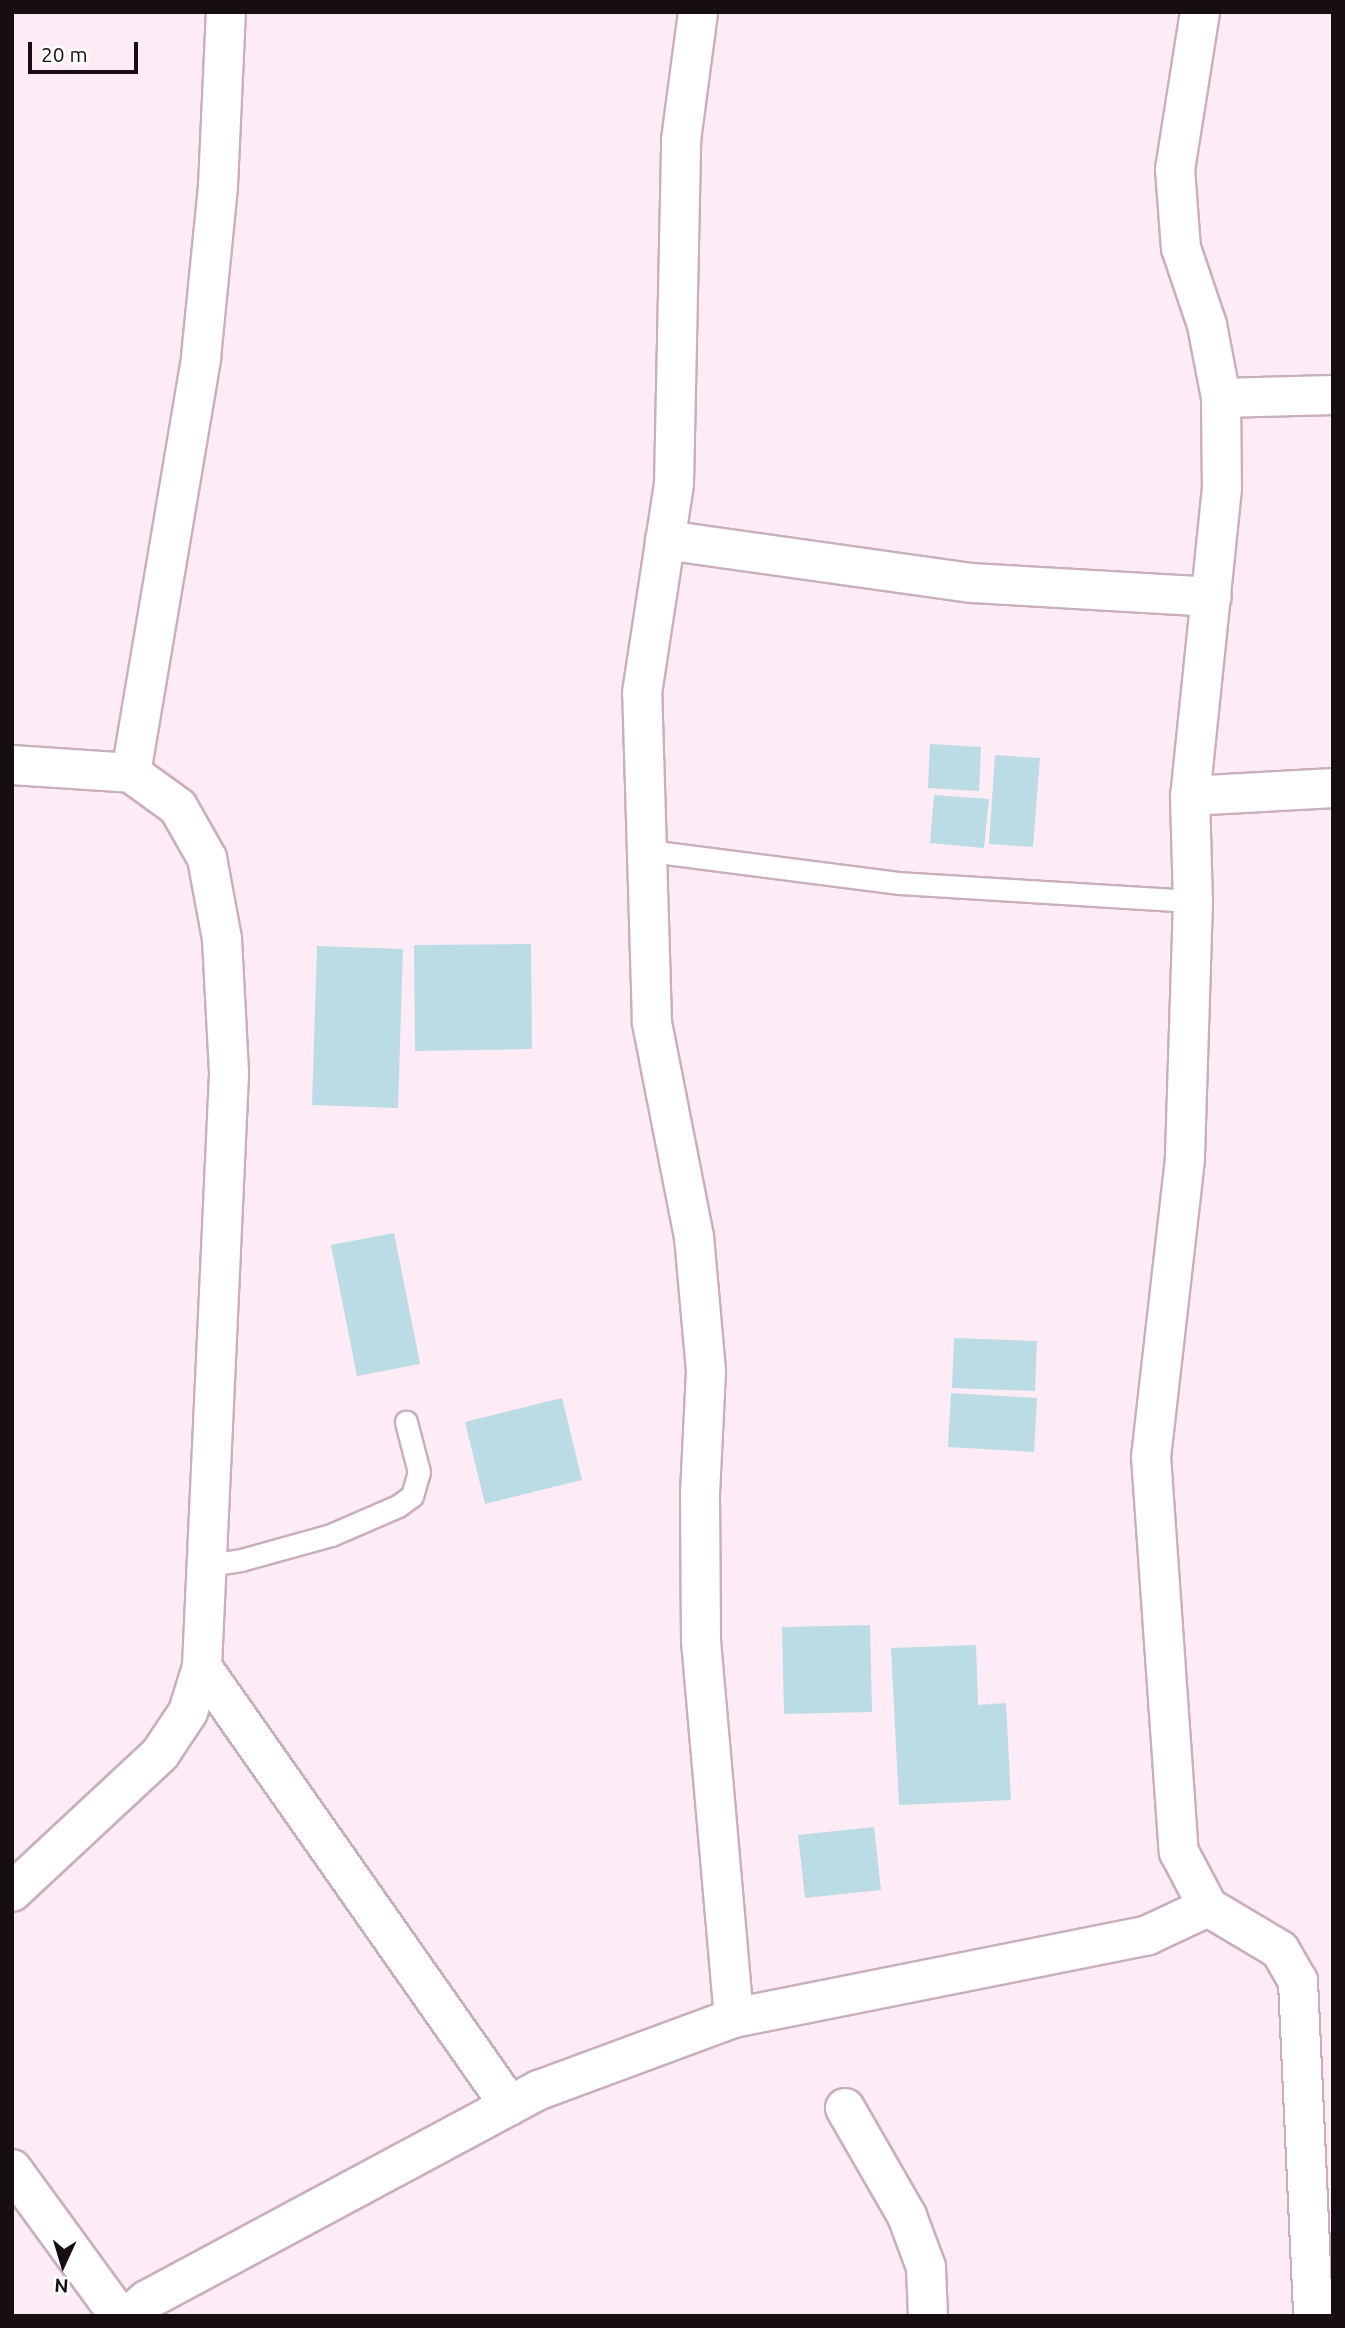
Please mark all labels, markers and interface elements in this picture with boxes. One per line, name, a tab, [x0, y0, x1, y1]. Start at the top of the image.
scale bar	[32, 28, 142, 72]
text: 20 m	[41, 42, 88, 66]
north arrow	[28, 2230, 98, 2300]
text: N	[54, 2274, 69, 2297]

